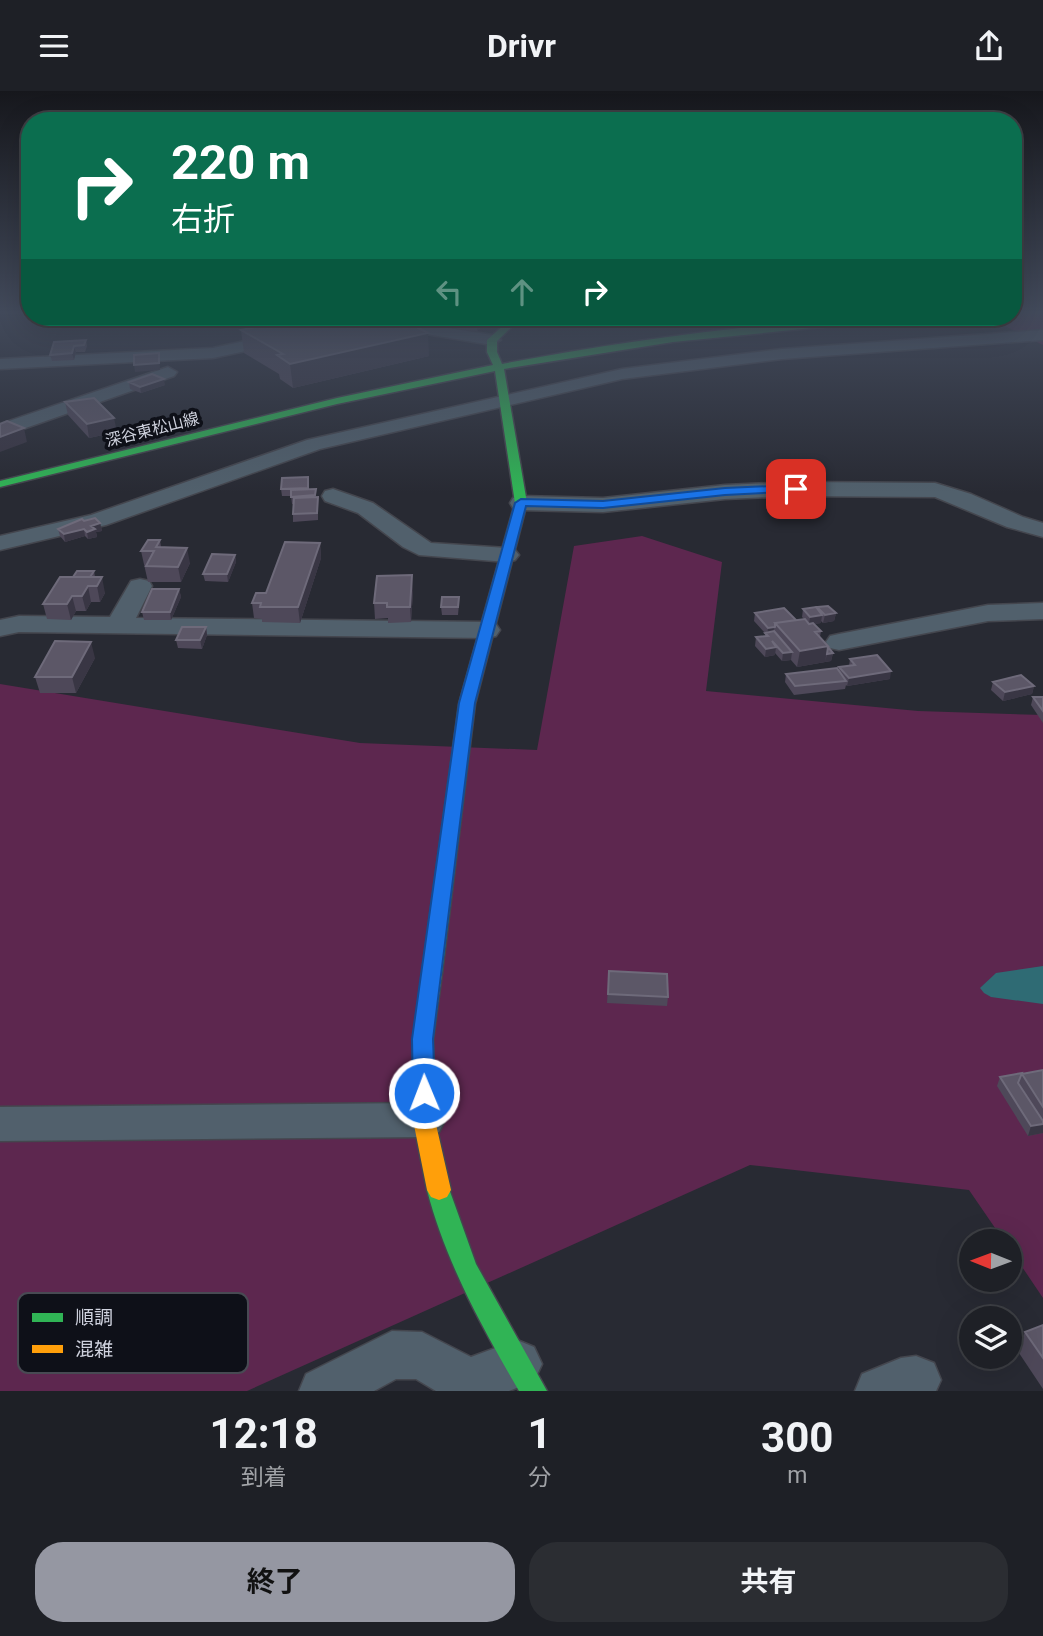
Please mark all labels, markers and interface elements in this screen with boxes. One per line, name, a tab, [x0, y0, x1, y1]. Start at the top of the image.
icon: menu	[35, 27, 73, 65]
text: Drivr	[487, 27, 556, 65]
icon: share	[970, 27, 1008, 65]
text: 220 m	[171, 134, 310, 191]
icon: right	[56, 140, 147, 231]
text: 右折	[171, 200, 235, 238]
icon: left	[430, 273, 468, 311]
icon: ahead	[503, 273, 541, 311]
icon: right	[576, 273, 614, 311]
street label: 深谷東松山線	[103, 409, 201, 450]
pin	[766, 459, 826, 519]
icon: arrive	[777, 470, 815, 508]
position arrow	[387, 1056, 461, 1130]
north arrow	[959, 1229, 1022, 1291]
map controls	[959, 1229, 1022, 1369]
legend	[18, 1293, 248, 1373]
text: 順調	[75, 1306, 113, 1329]
button: layers	[959, 1306, 1022, 1369]
text: 混雑	[75, 1338, 113, 1361]
text: 12:18	[210, 1409, 318, 1458]
text: 1	[527, 1409, 552, 1458]
text: 300	[761, 1413, 833, 1462]
text: m	[787, 1462, 807, 1489]
text: 到着	[241, 1464, 287, 1491]
text: 分	[528, 1464, 551, 1491]
button: 終了	[35, 1542, 515, 1622]
button: 共有	[529, 1542, 1008, 1622]

